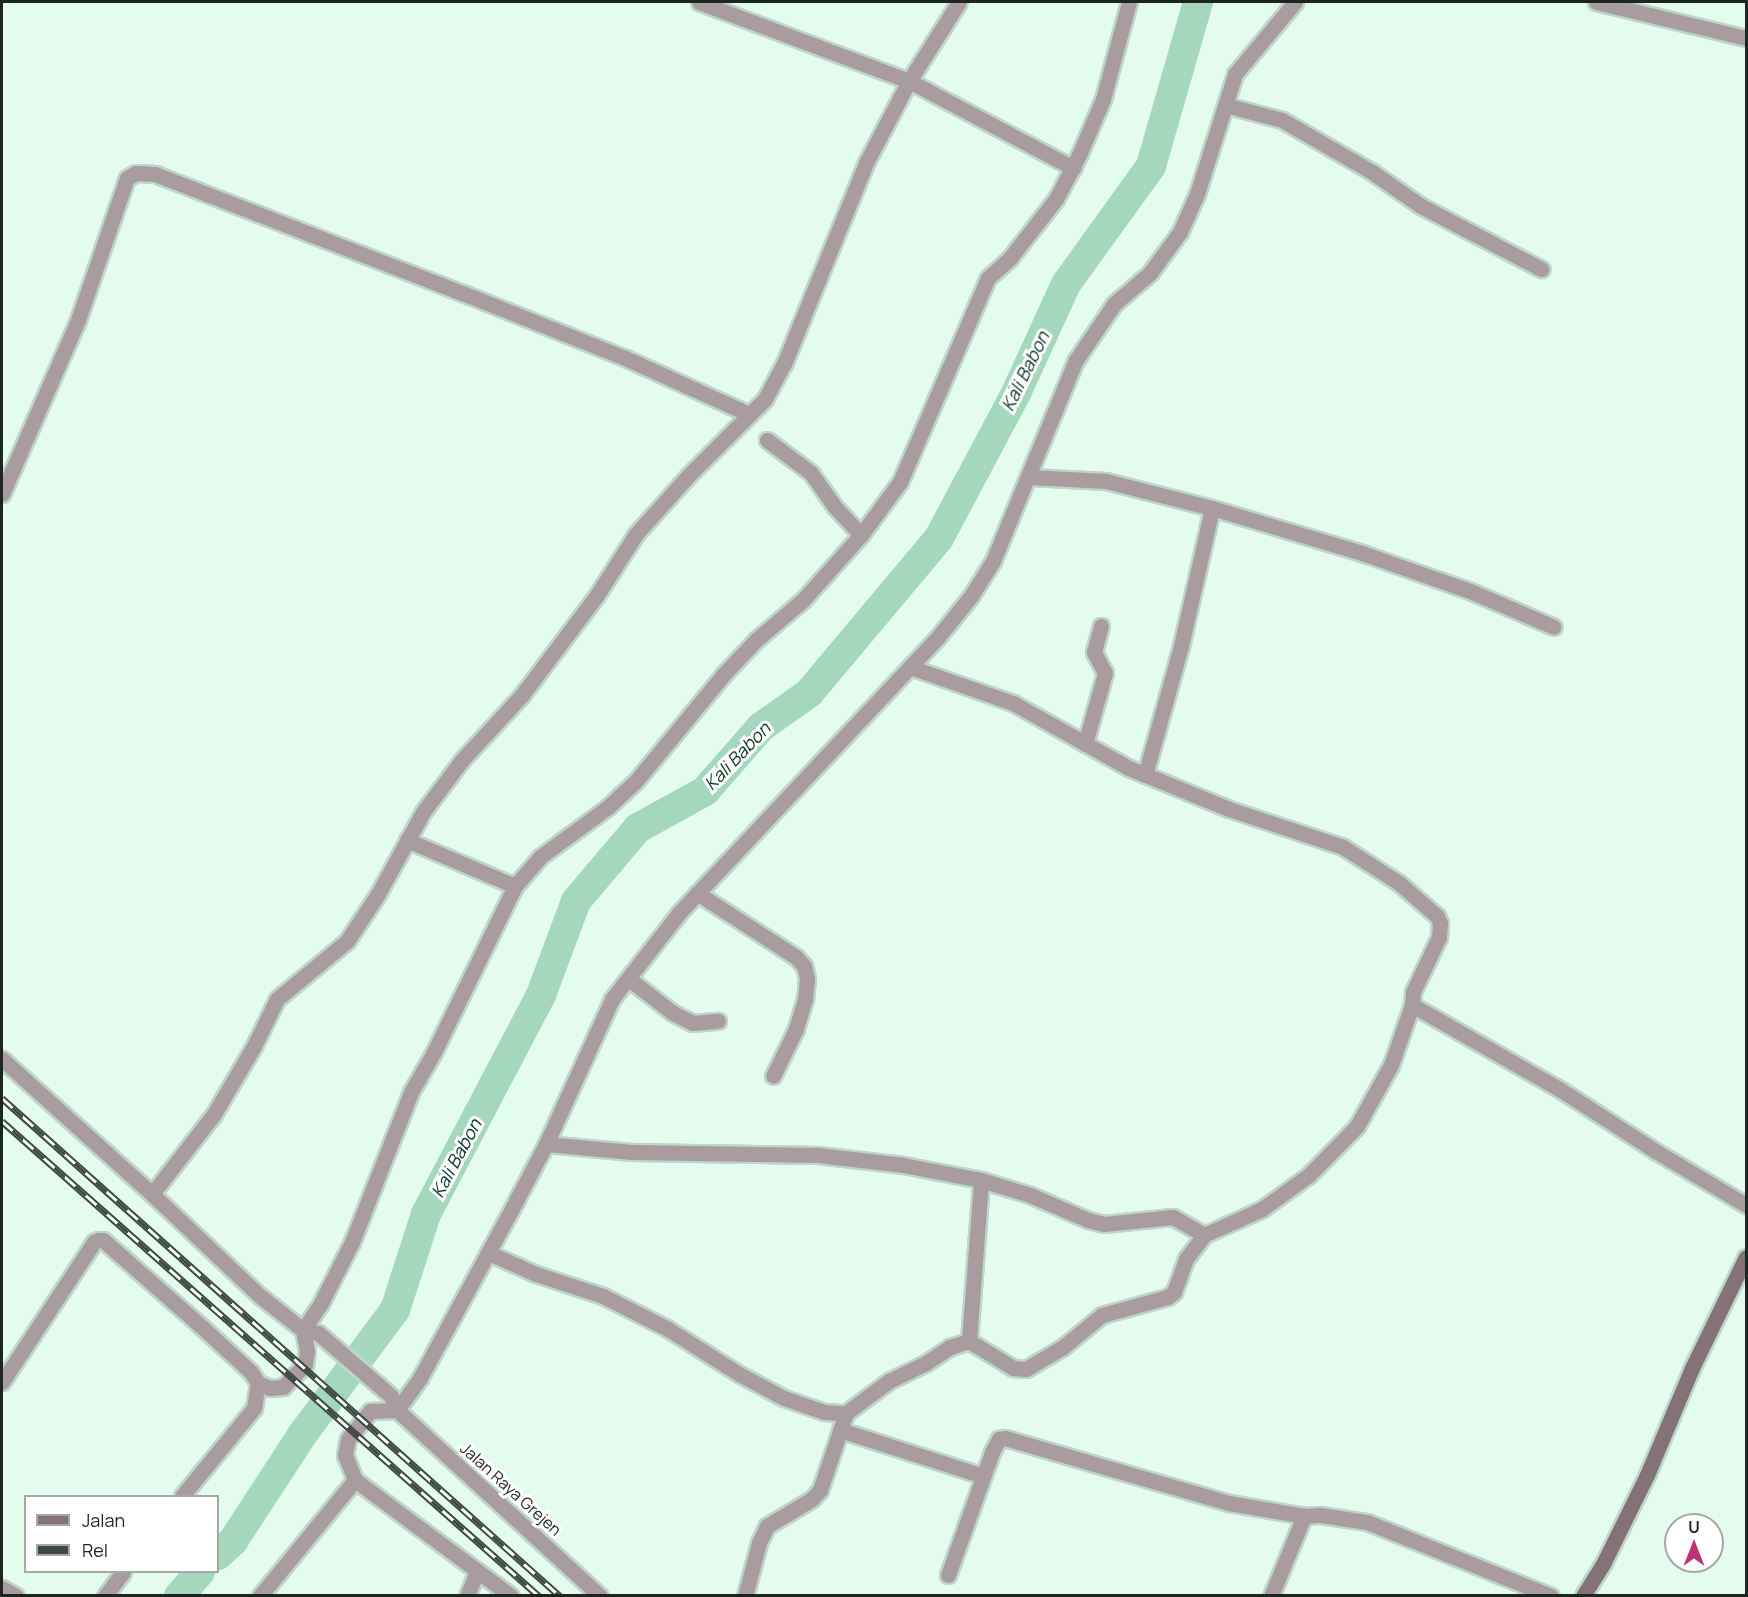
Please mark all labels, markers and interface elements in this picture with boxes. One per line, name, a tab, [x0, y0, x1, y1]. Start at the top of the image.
water label: Kali Babon	[997, 328, 1053, 414]
water label: Kali Babon	[699, 718, 775, 794]
water label: Kali Babon	[426, 1115, 486, 1201]
street label: Jalan Raya Grejen	[457, 1439, 565, 1539]
legend	[24, 1495, 219, 1573]
text: Jalan	[82, 1508, 125, 1532]
north arrow	[1664, 1513, 1724, 1573]
text: U	[1688, 1516, 1700, 1538]
text: Rel	[82, 1538, 108, 1562]

